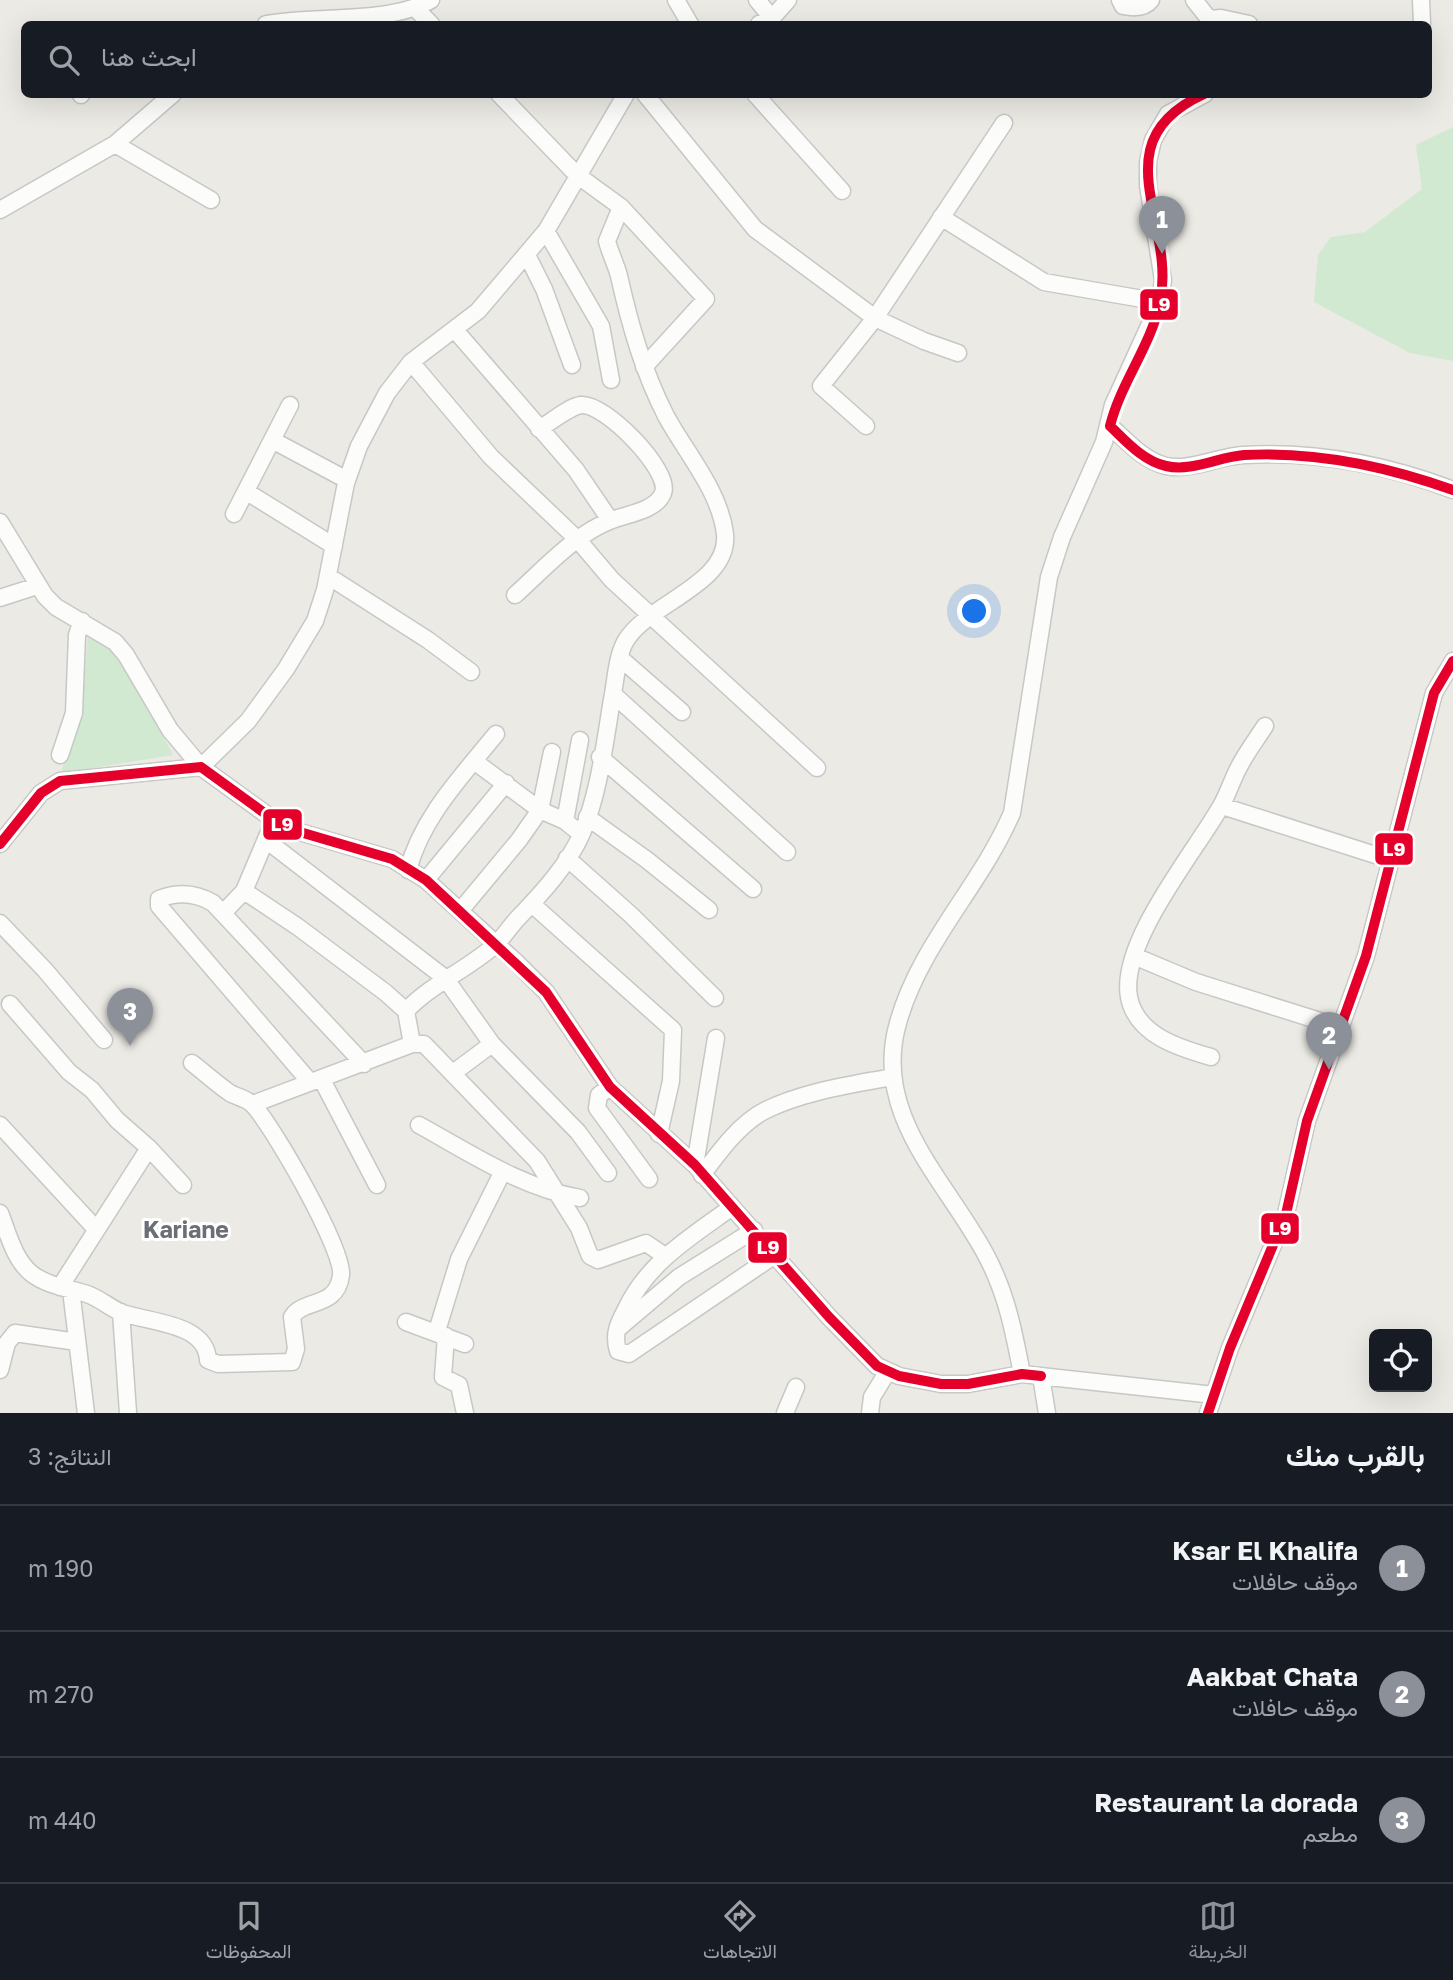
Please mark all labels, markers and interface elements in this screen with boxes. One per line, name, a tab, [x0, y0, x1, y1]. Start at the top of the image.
search box	[21, 21, 1432, 98]
icon: search	[45, 41, 83, 79]
text: ابحث هنا	[101, 41, 197, 72]
pin: 1	[1139, 196, 1185, 254]
line badge: L9	[1139, 288, 1179, 321]
text: L9	[1148, 292, 1170, 315]
your location	[957, 594, 991, 628]
line badge: L9	[262, 808, 303, 841]
text: L9	[271, 812, 293, 835]
line badge: L9	[1374, 832, 1414, 866]
text: L9	[1383, 837, 1405, 860]
pin: 3	[107, 988, 153, 1046]
pin: 2	[1306, 1012, 1352, 1070]
line badge: L9	[1260, 1212, 1300, 1245]
district label: Kariane	[143, 1215, 229, 1243]
text: L9	[1269, 1216, 1291, 1239]
line badge: L9	[747, 1231, 788, 1264]
text: L9	[757, 1235, 779, 1258]
map controls	[1369, 1329, 1432, 1392]
button: locate	[1369, 1329, 1432, 1392]
text: بالقرب منك	[1286, 1437, 1425, 1473]
text: النتائج: 3	[28, 1442, 112, 1470]
text: Ksar El Khalifa	[1172, 1535, 1358, 1566]
text: 190 m	[28, 1554, 93, 1582]
text: 1	[1396, 1554, 1408, 1582]
text: موقف حافلات	[1232, 1567, 1358, 1595]
text: Aakbat Chata	[1187, 1661, 1358, 1692]
text: 270 m	[28, 1680, 94, 1708]
text: 2	[1395, 1680, 1409, 1708]
text: موقف حافلات	[1232, 1693, 1358, 1721]
text: Restaurant la dorada	[1094, 1787, 1358, 1818]
text: 440 m	[28, 1806, 96, 1834]
text: 3	[1395, 1806, 1409, 1834]
text: مطعم	[1302, 1819, 1358, 1847]
tab: المحفوظات	[206, 1897, 291, 1968]
tab: الاتجاهات	[703, 1897, 777, 1968]
tab: الخريطة	[1188, 1897, 1247, 1968]

